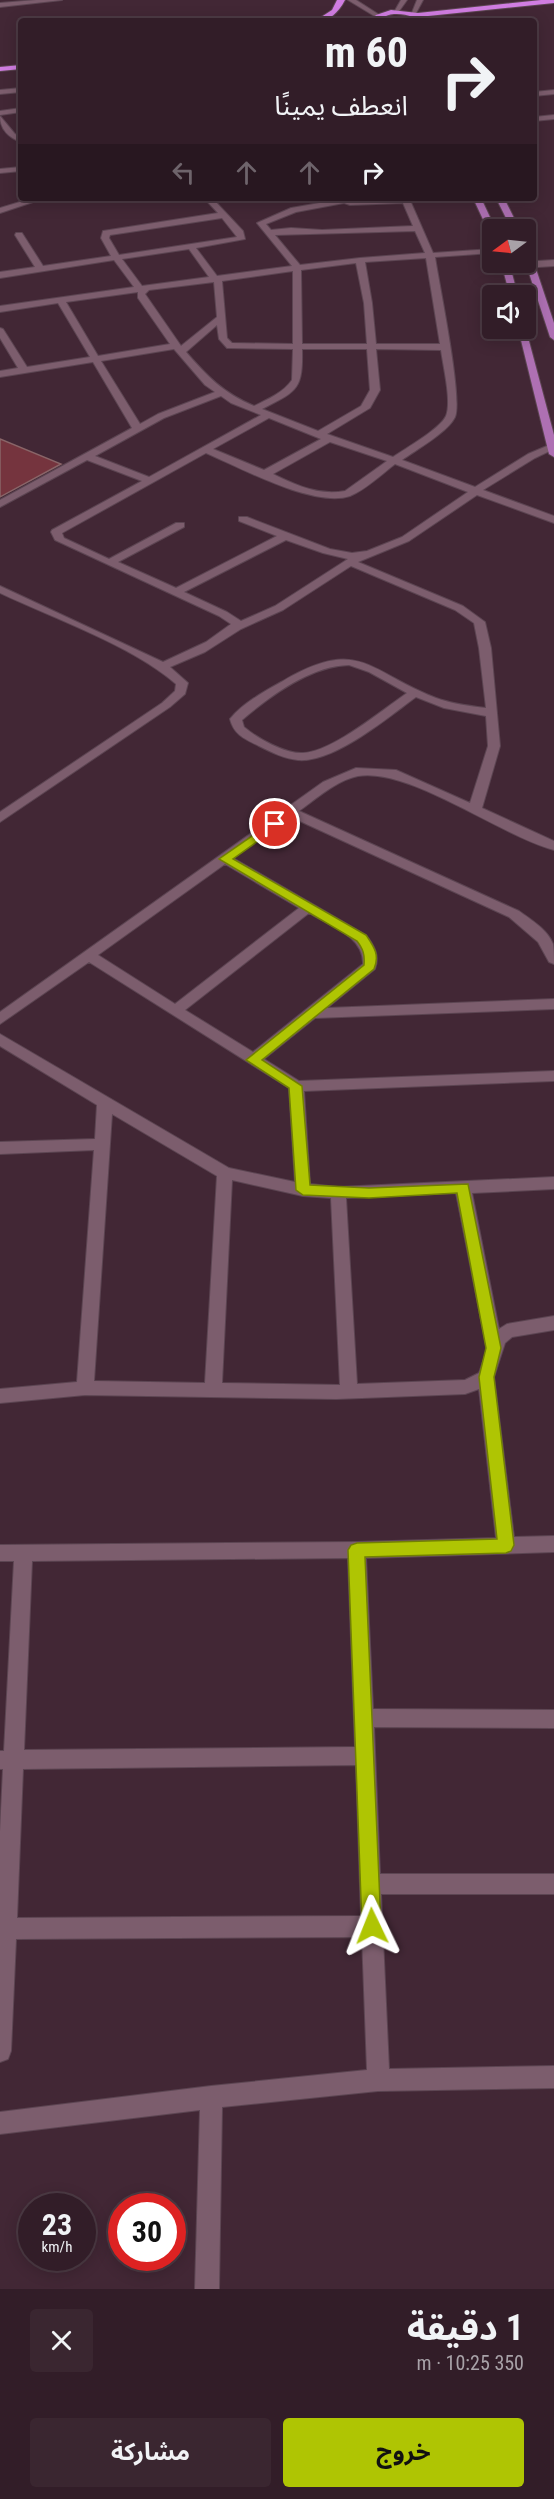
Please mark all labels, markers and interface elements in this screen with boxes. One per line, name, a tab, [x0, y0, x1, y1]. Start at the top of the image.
text: 60 m	[325, 28, 408, 77]
icon: right	[429, 42, 507, 120]
text: انعطف يمينًا	[274, 90, 408, 122]
icon: left	[167, 156, 200, 189]
icon: ahead	[230, 156, 263, 189]
icon: ahead	[293, 156, 326, 189]
icon: right	[356, 156, 389, 189]
north arrow	[482, 219, 536, 273]
map controls	[482, 219, 536, 339]
button: sound	[482, 285, 536, 339]
pin	[249, 798, 300, 849]
icon: arrive	[258, 807, 291, 840]
position arrow	[340, 1894, 404, 1958]
speed limit sign: 30	[108, 2193, 186, 2271]
text: 23	[42, 2207, 72, 2242]
text: km/h	[42, 2238, 72, 2256]
text: 1 دقيقة	[407, 2307, 524, 2349]
button: close	[30, 2309, 93, 2372]
text: 350 m · 10:25	[417, 2351, 524, 2375]
button: مشاركة	[30, 2418, 271, 2487]
button: خروج	[283, 2418, 524, 2487]

